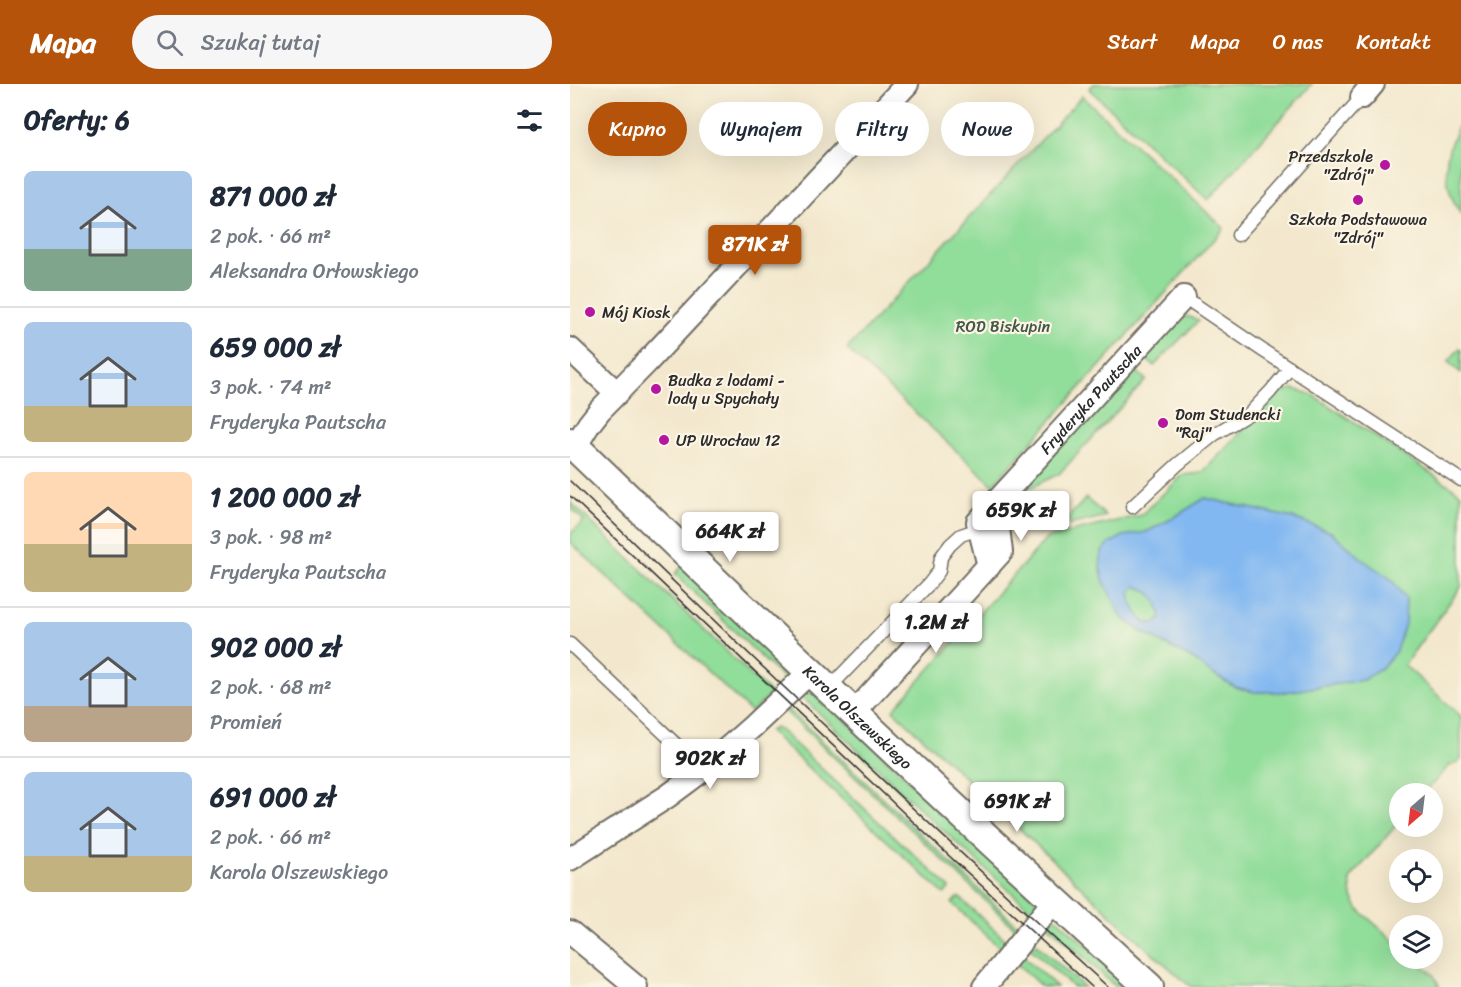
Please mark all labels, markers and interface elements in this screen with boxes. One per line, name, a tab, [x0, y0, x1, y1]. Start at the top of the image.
search box	[132, 15, 552, 69]
text: Mapa	[30, 18, 96, 67]
text: Szukaj tutaj	[201, 23, 320, 62]
text: Start	[1107, 23, 1157, 61]
text: Mapa	[1190, 23, 1240, 61]
text: O nas	[1273, 23, 1323, 61]
text: Kontakt	[1356, 23, 1431, 61]
icon: search	[153, 26, 186, 59]
text: Oferty: 6	[24, 97, 130, 143]
chip: Kupno	[588, 102, 687, 156]
chip: Wynajem	[699, 102, 823, 156]
chip: Filtry	[835, 102, 929, 156]
chip: Nowe	[941, 102, 1034, 156]
icon: filters	[513, 104, 546, 137]
place label: Przedszkole "Zdrój"	[1289, 142, 1374, 189]
marker: Przedszkole "Zdrój"	[1378, 158, 1392, 172]
text: 871 000 zł	[210, 173, 335, 219]
marker: Szkoła Podstawowa "Zdrój"	[1351, 193, 1365, 207]
icon: home	[72, 195, 144, 267]
place label: Szkoła Podstawowa "Zdrój"	[1289, 205, 1427, 252]
text: 2 pok. · 66 m²	[210, 219, 331, 254]
pin: 871K zł	[700, 225, 810, 276]
text: 871K zł	[722, 227, 788, 262]
text: Aleksandra Orłowskiego	[210, 254, 419, 289]
place label: Mój Kiosk	[602, 298, 671, 327]
marker: Mój Kiosk	[583, 305, 597, 319]
park label: ROD Biskupin	[956, 312, 1051, 341]
text: 659 000 zł	[210, 324, 340, 370]
street label: Fryderyka Pautscha	[1032, 337, 1149, 461]
icon: home	[72, 346, 144, 418]
place label: Budka z lodami - lody u Spychały	[668, 366, 785, 413]
text: 3 pok. · 74 m²	[210, 370, 332, 405]
marker: Budka z lodami - lody u Spychały	[649, 382, 663, 396]
place label: Dom Studencki "Raj"	[1175, 400, 1281, 447]
text: Fryderyka Pautscha	[210, 405, 386, 440]
marker: Dom Studencki "Raj"	[1156, 416, 1170, 430]
place label: UP Wrocław 12	[676, 426, 780, 455]
marker: UP Wrocław 12	[657, 433, 671, 447]
text: 1 200 000 zł	[210, 474, 359, 520]
pin: 659K zł	[966, 491, 1076, 542]
text: 659K zł	[986, 493, 1056, 528]
icon: home	[72, 496, 144, 568]
pin: 664K zł	[675, 512, 785, 563]
text: 664K zł	[696, 514, 764, 549]
text: 3 pok. · 98 m²	[210, 520, 332, 555]
text: Fryderyka Pautscha	[210, 555, 386, 590]
pin: 1.2M zł	[881, 603, 991, 654]
text: 1.2M zł	[904, 605, 968, 640]
text: 902 000 zł	[210, 624, 341, 670]
icon: home	[72, 646, 144, 718]
street label: Karola Olszewskiego	[796, 657, 920, 776]
text: 2 pok. · 68 m²	[210, 670, 332, 705]
text: Promień	[210, 705, 282, 740]
pin: 902K zł	[655, 739, 765, 790]
text: 902K zł	[675, 741, 745, 776]
text: 691 000 zł	[210, 774, 336, 820]
pin: 691K zł	[962, 782, 1072, 833]
north arrow	[1389, 783, 1443, 837]
map controls	[1389, 783, 1443, 969]
text: 691K zł	[984, 784, 1050, 819]
icon: home	[72, 796, 144, 868]
text: 2 pok. · 66 m²	[210, 820, 331, 855]
button: locate	[1389, 849, 1443, 903]
text: Karola Olszewskiego	[210, 855, 388, 890]
button: layers	[1389, 915, 1443, 969]

